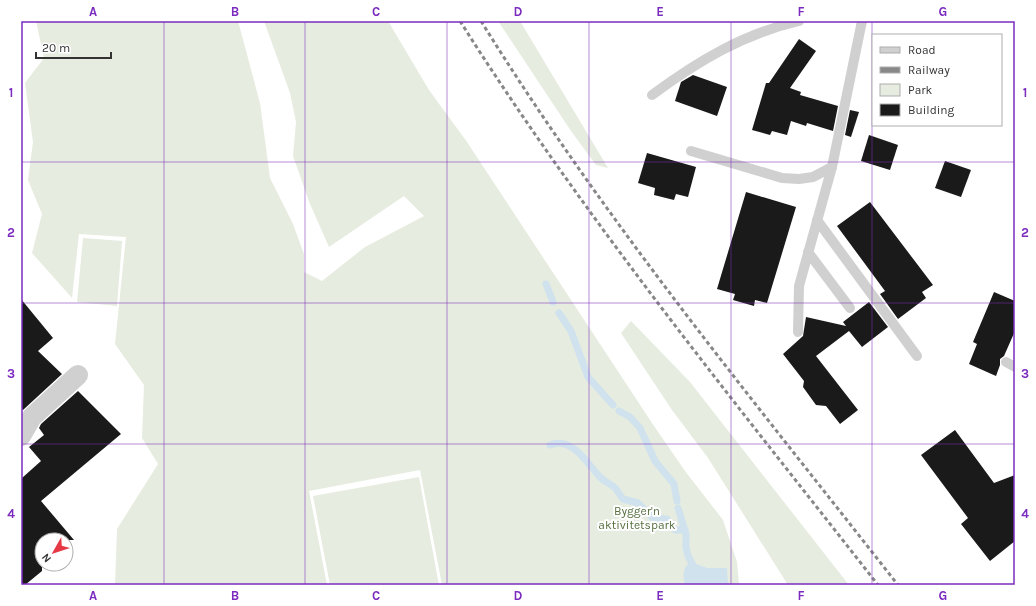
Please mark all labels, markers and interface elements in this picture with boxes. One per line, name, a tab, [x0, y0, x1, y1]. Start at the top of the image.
text: A	[89, 4, 97, 19]
text: B	[231, 4, 239, 19]
text: C	[372, 4, 380, 19]
text: D	[514, 4, 523, 19]
text: E	[656, 4, 664, 19]
text: F	[797, 4, 805, 19]
text: G	[939, 4, 947, 19]
scale bar	[36, 34, 111, 60]
legend	[872, 34, 1002, 126]
text: 20 m	[42, 41, 70, 55]
text: Road	[908, 43, 936, 57]
text: Railway	[908, 63, 950, 77]
text: Park	[908, 83, 933, 97]
text: 1	[9, 85, 13, 100]
text: 1	[1023, 85, 1027, 100]
text: Building	[908, 103, 955, 117]
text: 2	[7, 225, 15, 240]
text: 2	[1021, 225, 1029, 240]
text: 3	[7, 366, 15, 381]
text: 3	[1021, 366, 1029, 381]
park label: Bygger'n aktivitetspark	[598, 504, 676, 532]
text: 4	[7, 506, 15, 521]
text: 4	[1021, 506, 1029, 521]
north arrow	[34, 532, 74, 572]
text: N	[39, 551, 54, 565]
text: A	[89, 588, 97, 603]
text: B	[231, 588, 239, 603]
text: C	[372, 588, 380, 603]
text: D	[514, 588, 523, 603]
text: E	[656, 588, 664, 603]
text: F	[797, 588, 805, 603]
text: G	[939, 588, 947, 603]

